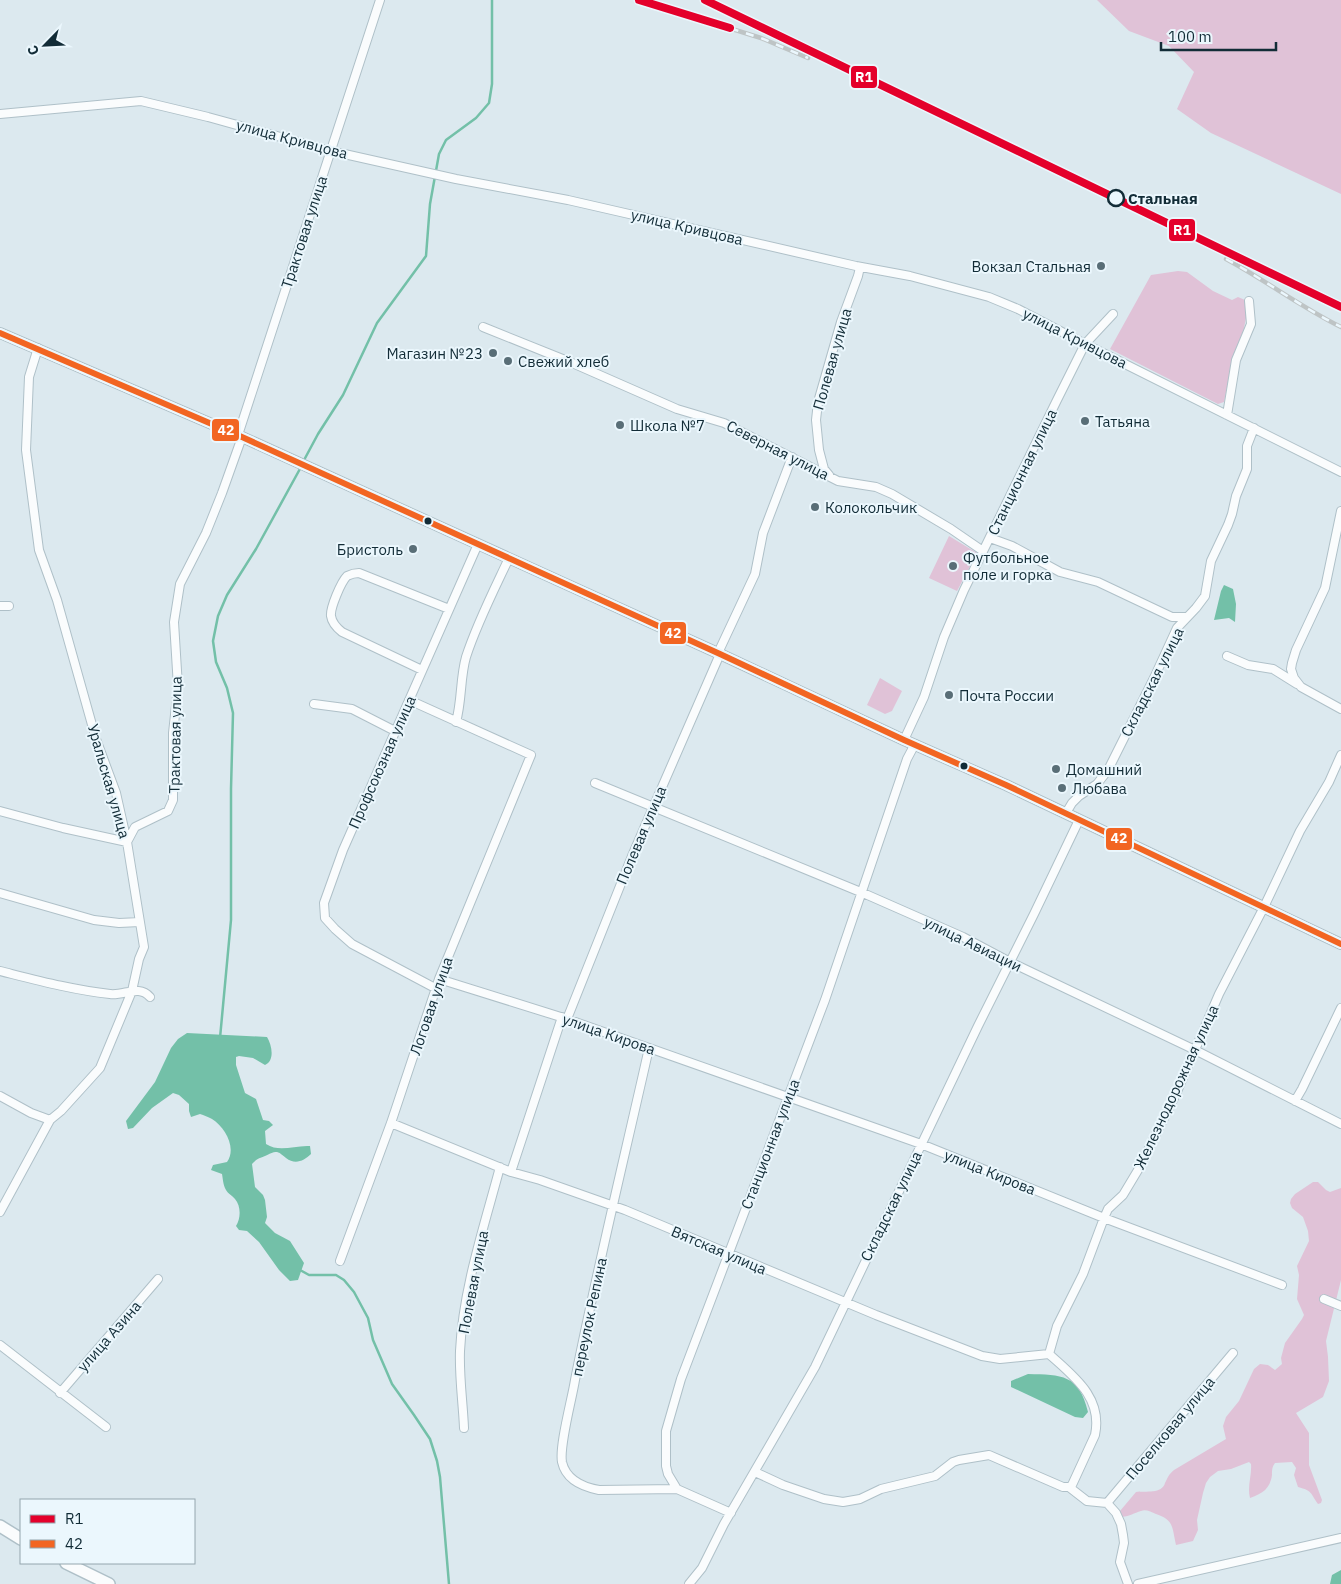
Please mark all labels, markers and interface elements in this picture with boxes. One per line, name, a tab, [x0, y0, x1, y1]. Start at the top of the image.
north arrow	[20, 20, 70, 70]
scale bar	[1161, 20, 1276, 52]
text: 100 m	[1168, 27, 1212, 46]
text: С	[23, 42, 43, 58]
line badge: R1	[850, 65, 878, 89]
text: R1	[855, 68, 874, 86]
street label: улица Кривцова	[234, 115, 350, 163]
street label: Трактовая улица	[277, 173, 331, 291]
marker: Стальная	[1107, 189, 1125, 207]
place label: Стальная	[1128, 189, 1198, 208]
street label: улица Кривцова	[629, 205, 745, 249]
line badge: R1	[1168, 218, 1196, 242]
text: R1	[1173, 221, 1192, 239]
place label: Вокзал Стальная	[972, 257, 1091, 276]
marker: Вокзал Стальная	[1095, 260, 1107, 272]
street label: улица Кривцова	[1020, 304, 1130, 372]
street label: Полевая улица	[808, 306, 856, 412]
place label: Магазин №23	[386, 344, 483, 363]
marker: Магазин №23	[487, 347, 499, 359]
place label: Свежий хлеб	[518, 352, 609, 371]
marker: Свежий хлеб	[502, 355, 514, 367]
street label: Станционная улица	[983, 406, 1061, 538]
place label: Татьяна	[1095, 412, 1150, 431]
marker: Татьяна	[1079, 415, 1091, 427]
place label: Школа №7	[630, 416, 705, 435]
street label: Северная улица	[723, 416, 833, 484]
line badge: 42	[211, 418, 240, 442]
marker: Школа №7	[614, 419, 626, 431]
text: 42	[218, 421, 234, 439]
place label: Колокольчик	[825, 498, 917, 517]
marker: Колокольчик	[809, 501, 821, 513]
unlabelled marker	[423, 516, 433, 526]
place label: Бристоль	[337, 540, 403, 559]
marker: Бристоль	[407, 543, 419, 555]
place label: Футбольное поле и горка	[963, 548, 1052, 584]
marker: Футбольное поле и горка	[947, 560, 959, 572]
line badge: 42	[659, 621, 687, 645]
text: 42	[665, 624, 681, 642]
street label: Складская улица	[1116, 624, 1188, 740]
street label: Трактовая улица	[164, 676, 186, 794]
place label: Почта России	[959, 686, 1054, 705]
marker: Почта России	[943, 689, 955, 701]
street label: Профсоюзная улица	[344, 692, 420, 832]
street label: Уральская улица	[84, 722, 134, 840]
place label: Домашний	[1066, 760, 1142, 779]
unlabelled marker	[959, 761, 969, 771]
marker: Домашний	[1050, 763, 1062, 775]
place label: Любава	[1072, 779, 1127, 798]
marker: Любава	[1056, 782, 1068, 794]
street label: Полевая улица	[612, 783, 670, 887]
line badge: 42	[1105, 827, 1133, 851]
text: 42	[1111, 829, 1127, 847]
street label: улица Авиации	[921, 912, 1025, 976]
street label: Логовая улица	[405, 954, 457, 1058]
street label: Железнодорожная улица	[1129, 1002, 1223, 1172]
street label: улица Кирова	[560, 1009, 658, 1059]
street label: Станционная улица	[736, 1076, 804, 1212]
street label: улица Кирова	[941, 1145, 1039, 1199]
street label: Складская улица	[856, 1148, 926, 1264]
street label: Вятская улица	[669, 1221, 769, 1279]
street label: Полевая улица	[454, 1229, 492, 1335]
street label: переулок Репина	[567, 1256, 611, 1378]
street label: улица Азина	[73, 1297, 145, 1375]
street label: Поселковая улица	[1121, 1373, 1219, 1483]
legend	[20, 1499, 195, 1564]
text: R1	[65, 1509, 84, 1528]
text: 42	[65, 1534, 83, 1553]

